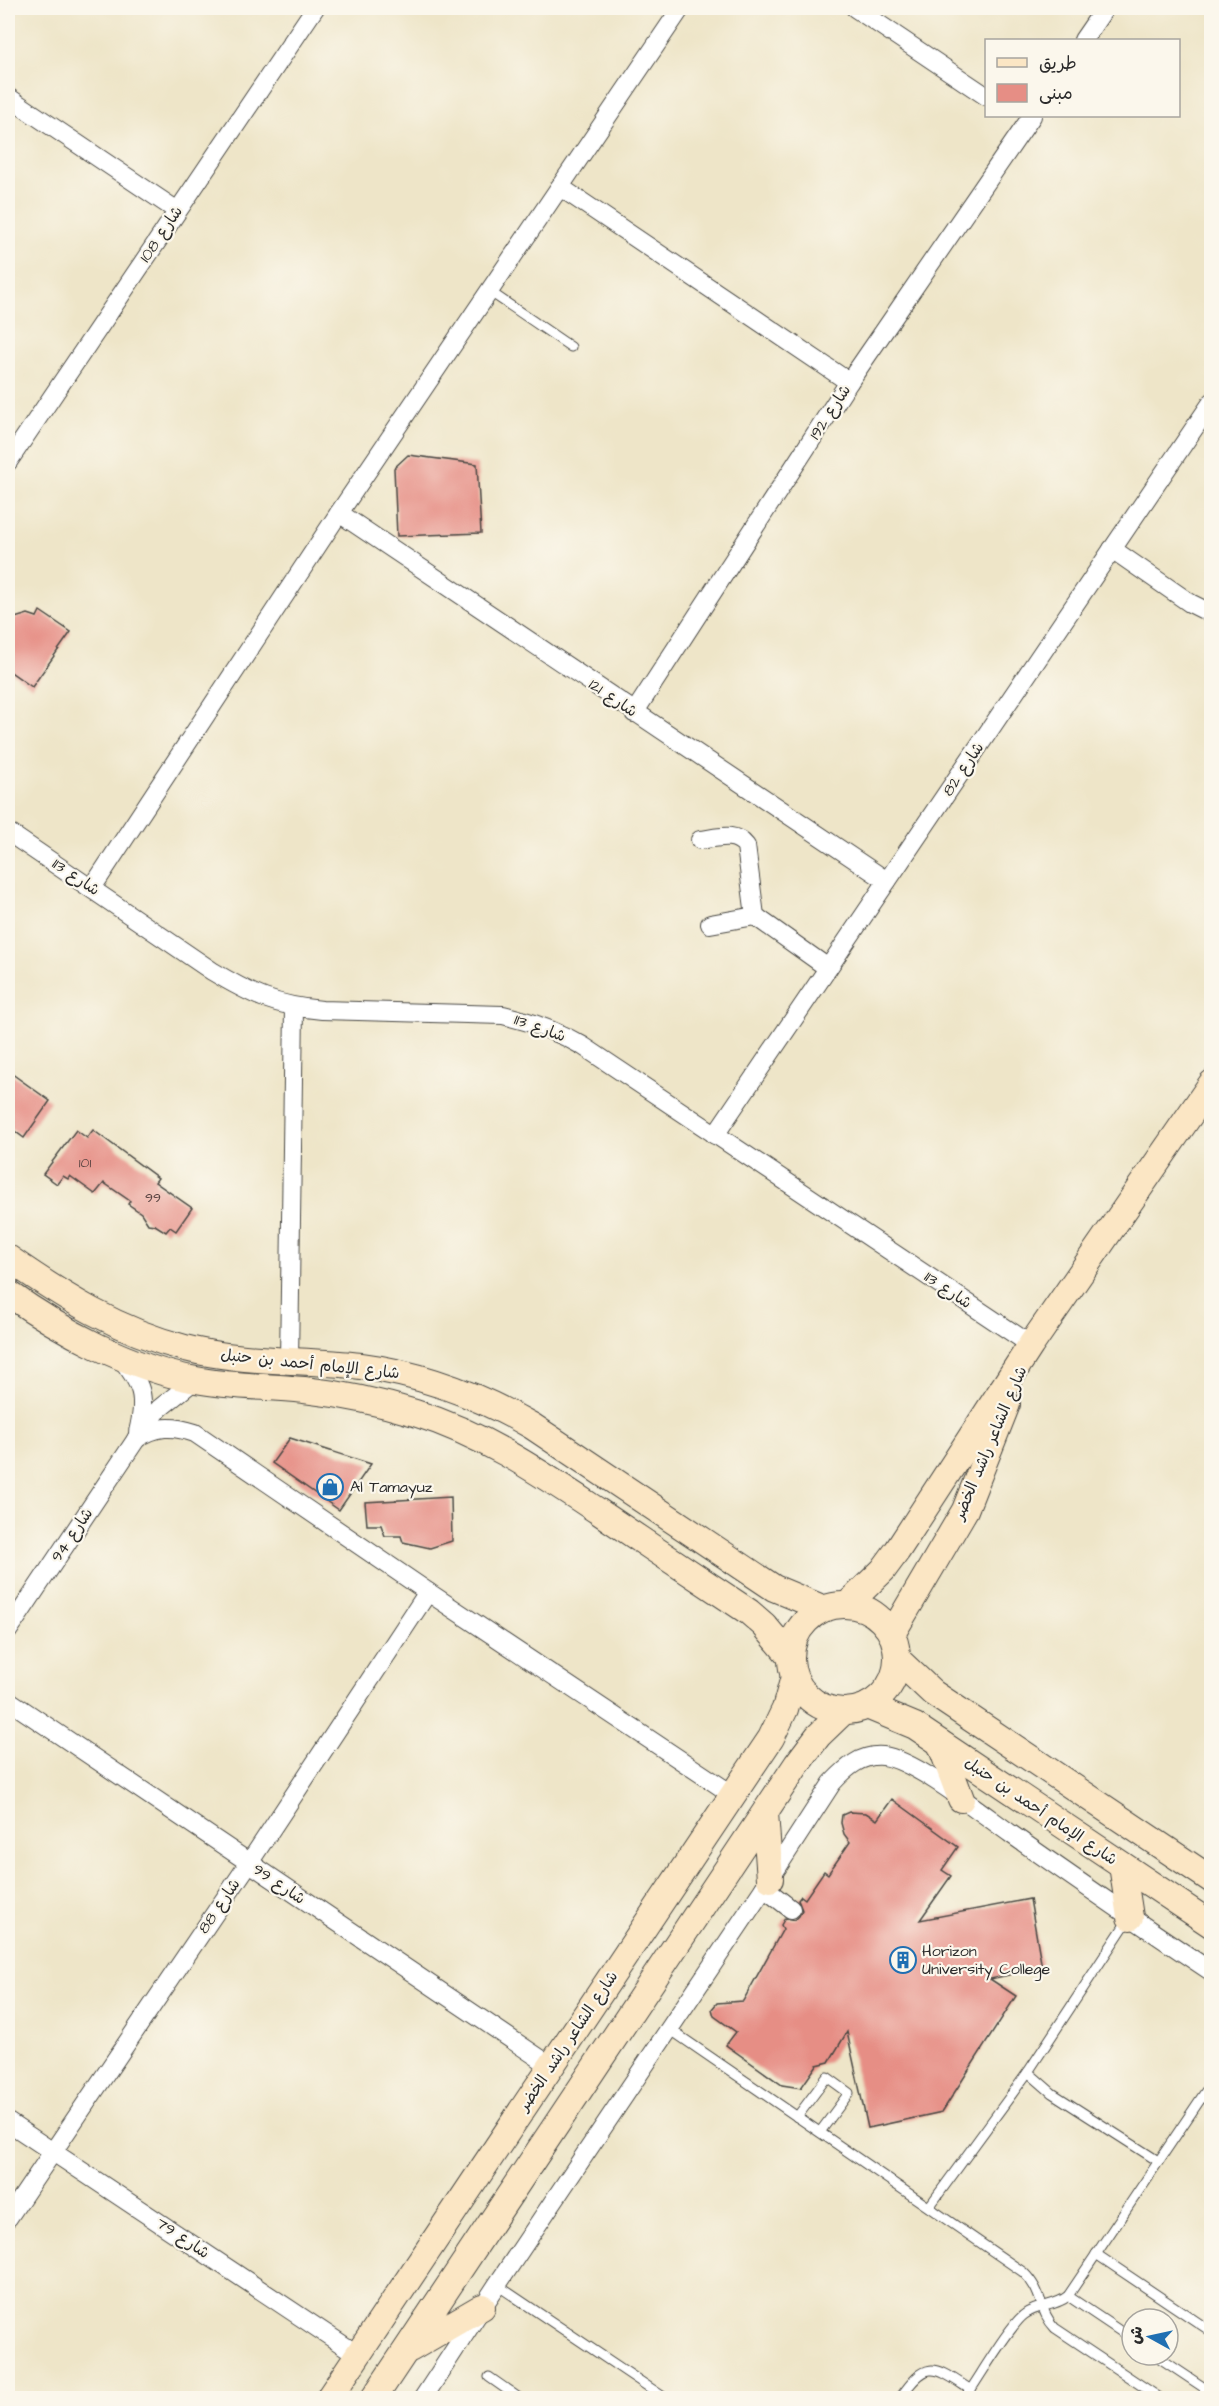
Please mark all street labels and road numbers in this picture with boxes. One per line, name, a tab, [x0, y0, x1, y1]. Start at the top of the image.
street label: شارع 108	[134, 202, 188, 266]
street label: شارع 192	[804, 380, 856, 444]
street label: شارع 121	[584, 674, 642, 722]
street label: شارع 82	[937, 738, 989, 800]
street label: شارع 113	[48, 853, 104, 901]
street label: شارع 113	[511, 1009, 569, 1047]
street label: شارع 113	[920, 1266, 976, 1314]
street label: شارع الإمام أحمد بن حنبل	[219, 1344, 401, 1385]
street label: شارع الشاعر راشد الخضر	[947, 1363, 1032, 1525]
street label: شارع 94	[46, 1504, 98, 1566]
street label: شارع الإمام أحمد بن حنبل	[960, 1752, 1122, 1871]
street label: شارع 99	[248, 1858, 310, 1910]
street label: شارع 88	[193, 1874, 245, 1938]
street label: شارع الشاعر راشد الخضر	[512, 1967, 623, 2117]
street label: شارع 79	[152, 2212, 214, 2264]

